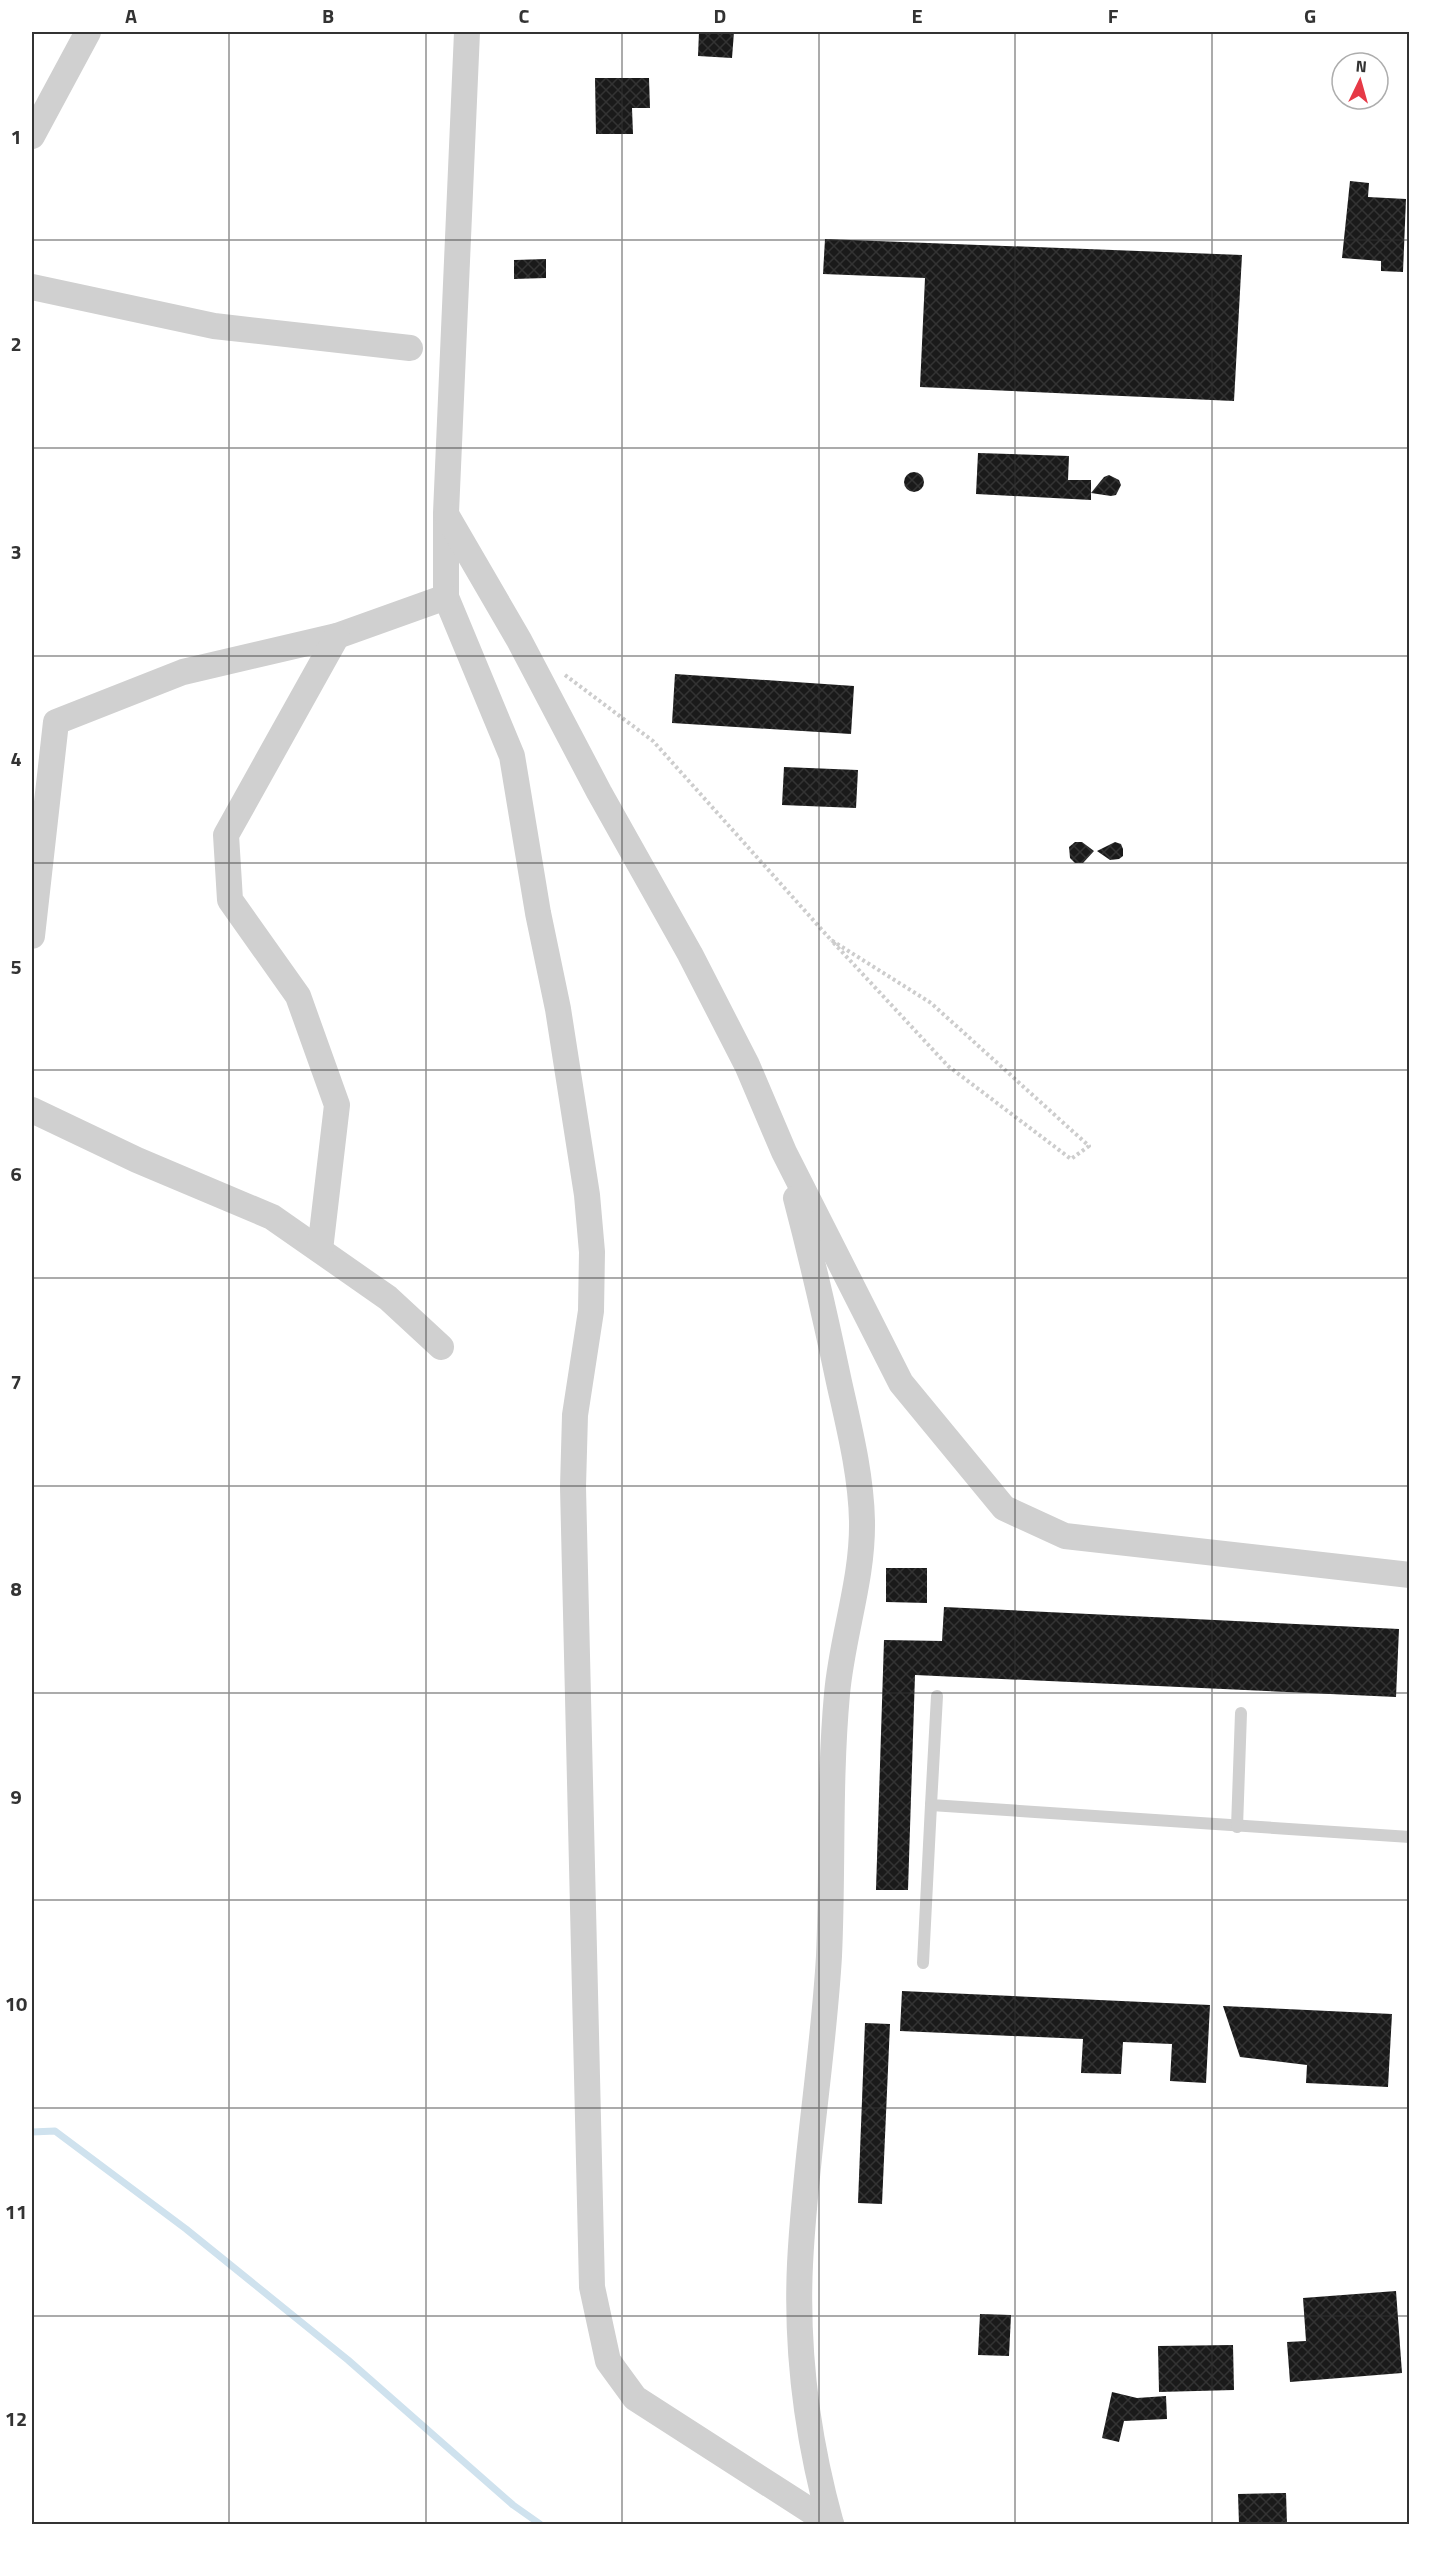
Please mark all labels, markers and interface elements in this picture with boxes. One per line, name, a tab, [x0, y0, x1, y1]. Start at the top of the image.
text: A	[125, 0, 137, 31]
text: B	[322, 0, 334, 31]
text: C	[519, 0, 530, 31]
text: D	[714, 0, 726, 31]
text: E	[911, 0, 923, 31]
text: F	[1108, 0, 1119, 31]
text: G	[1304, 0, 1316, 31]
north arrow	[1330, 51, 1390, 111]
text: N	[1355, 54, 1368, 78]
text: 1	[10, 121, 22, 152]
text: 2	[10, 328, 22, 359]
text: 3	[10, 536, 22, 567]
text: 4	[10, 743, 22, 774]
text: 5	[10, 951, 22, 982]
text: 6	[10, 1158, 22, 1189]
text: 7	[10, 1366, 22, 1397]
text: 8	[10, 1573, 22, 1604]
text: 9	[10, 1781, 22, 1812]
text: 10	[5, 1988, 27, 2019]
text: 11	[5, 2196, 27, 2227]
text: 12	[5, 2403, 27, 2434]

